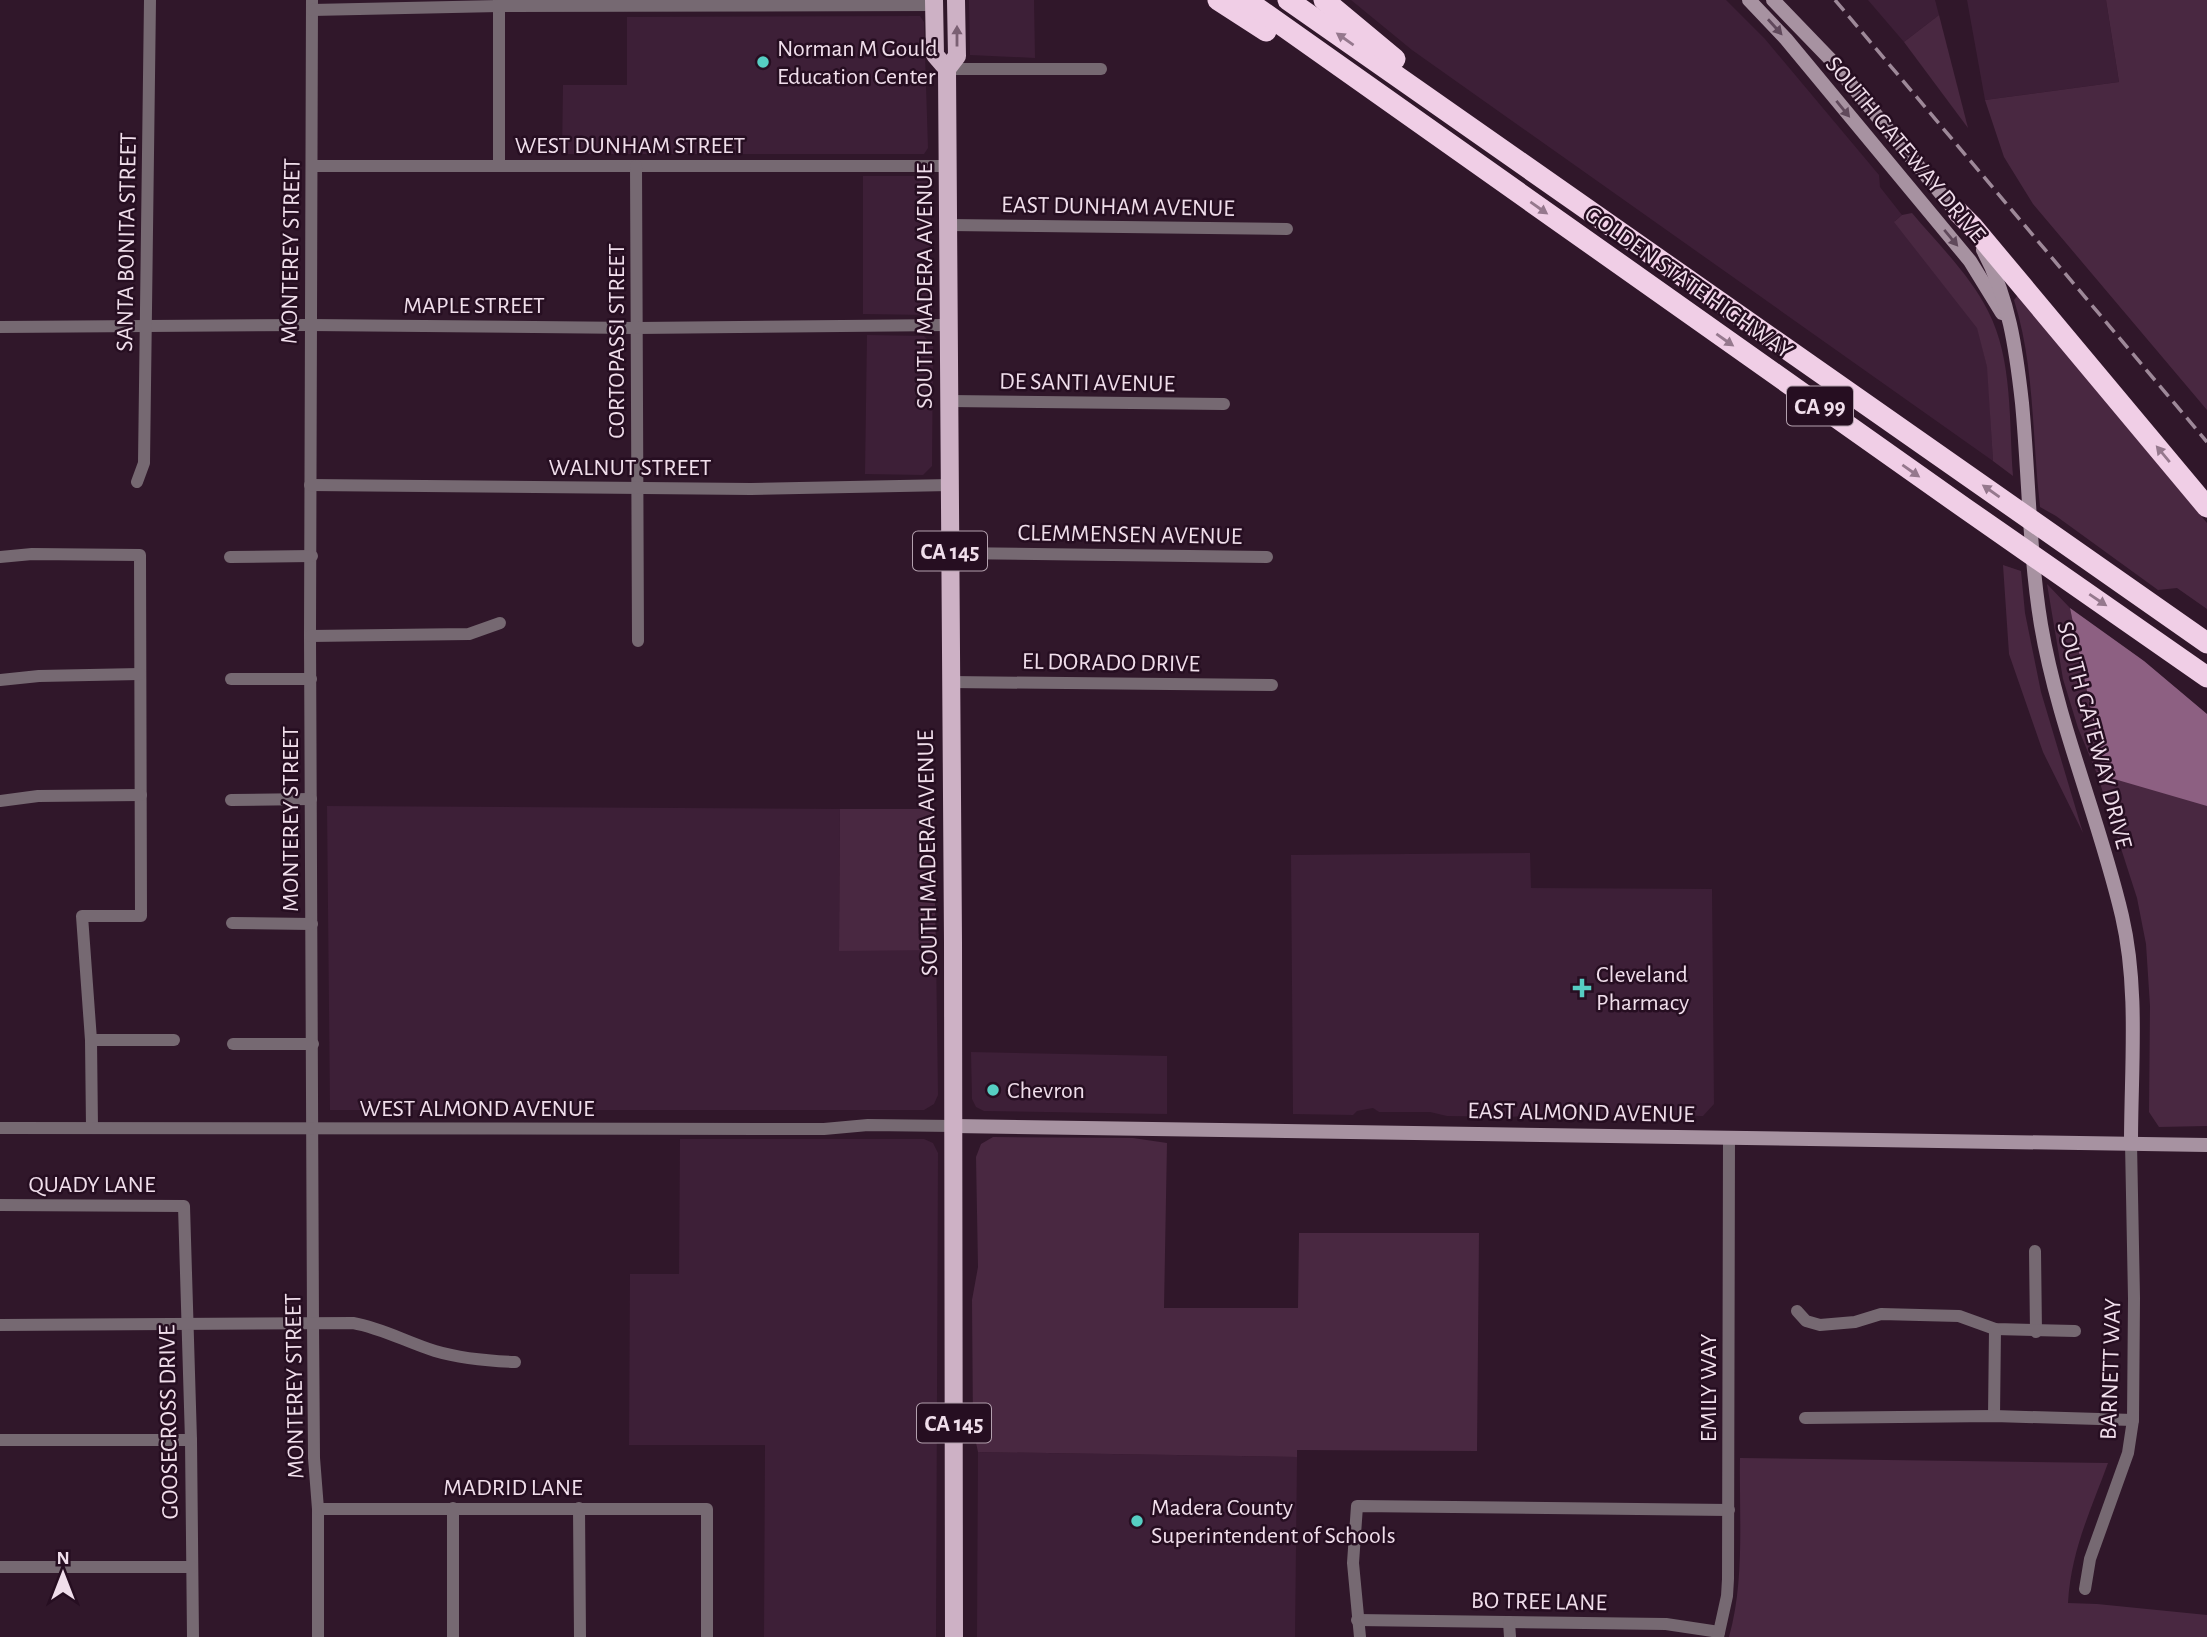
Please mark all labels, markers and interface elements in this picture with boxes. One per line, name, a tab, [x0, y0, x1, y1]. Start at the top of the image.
one-way arrow	[1767, 18, 1783, 36]
one-way arrow	[951, 25, 963, 47]
one-way arrow	[1336, 32, 1354, 46]
place label: Norman M Gould Education Center	[777, 37, 938, 89]
street label: SOUTH GATEWAY DRIVE	[1821, 52, 1990, 247]
marker: Norman M Gould Education Center	[755, 54, 771, 70]
one-way arrow	[1835, 99, 1850, 117]
street label: SANTA BONITA STREET	[113, 132, 141, 352]
street label: WEST DUNHAM STREET	[515, 134, 746, 158]
street label: MONTEREY STREET	[277, 158, 305, 344]
street label: SOUTH MADERA AVENUE	[913, 162, 937, 409]
street label: EAST DUNHAM AVENUE	[1001, 193, 1235, 221]
one-way arrow	[1530, 201, 1548, 215]
street label: GOLDEN STATE HIGHWAY	[1580, 202, 1797, 364]
one-way arrow	[1943, 229, 1959, 247]
street label: CORTOPASSI STREET	[605, 243, 629, 439]
street label: MAPLE STREET	[403, 294, 545, 318]
one-way arrow	[1716, 332, 1734, 346]
street label: DE SANTI AVENUE	[999, 369, 1176, 397]
road number: CA 99	[1787, 386, 1853, 426]
one-way arrow	[2156, 446, 2171, 463]
street label: WALNUT STREET	[549, 456, 712, 480]
one-way arrow	[1902, 464, 1920, 478]
one-way arrow	[1982, 484, 2000, 498]
street label: CLEMMENSEN AVENUE	[1018, 521, 1243, 549]
road number: CA 145	[913, 531, 987, 570]
one-way arrow	[2089, 593, 2107, 607]
street label: SOUTH GATEWAY DRIVE	[2052, 619, 2136, 852]
street label: EL DORADO DRIVE	[1022, 649, 1201, 677]
street label: MONTEREY STREET	[279, 726, 303, 912]
street label: SOUTH MADERA AVENUE	[914, 729, 942, 976]
place label: Cleveland Pharmacy	[1596, 963, 1689, 1015]
marker: Cleveland Pharmacy	[1574, 980, 1590, 996]
place label: Chevron	[1007, 1079, 1085, 1103]
marker: Chevron	[985, 1082, 1001, 1098]
street label: WEST ALMOND AVENUE	[360, 1097, 595, 1121]
street label: EAST ALMOND AVENUE	[1467, 1099, 1695, 1127]
street label: QUADY LANE	[29, 1173, 156, 1197]
street label: MONTEREY STREET	[281, 1293, 309, 1479]
street label: BARNETT WAY	[2097, 1297, 2125, 1440]
street label: GOOSECROSS DRIVE	[155, 1324, 183, 1520]
street label: EMILY WAY	[1697, 1333, 1721, 1442]
road number: CA 145	[917, 1404, 991, 1442]
street label: MADRID LANE	[443, 1476, 583, 1500]
place label: Madera County Superintendent of Schools	[1151, 1496, 1396, 1548]
marker: Madera County Superintendent of Schools	[1129, 1513, 1145, 1529]
north arrow	[28, 1539, 98, 1609]
text: N	[56, 1549, 70, 1568]
street label: BO TREE LANE	[1471, 1589, 1608, 1615]

